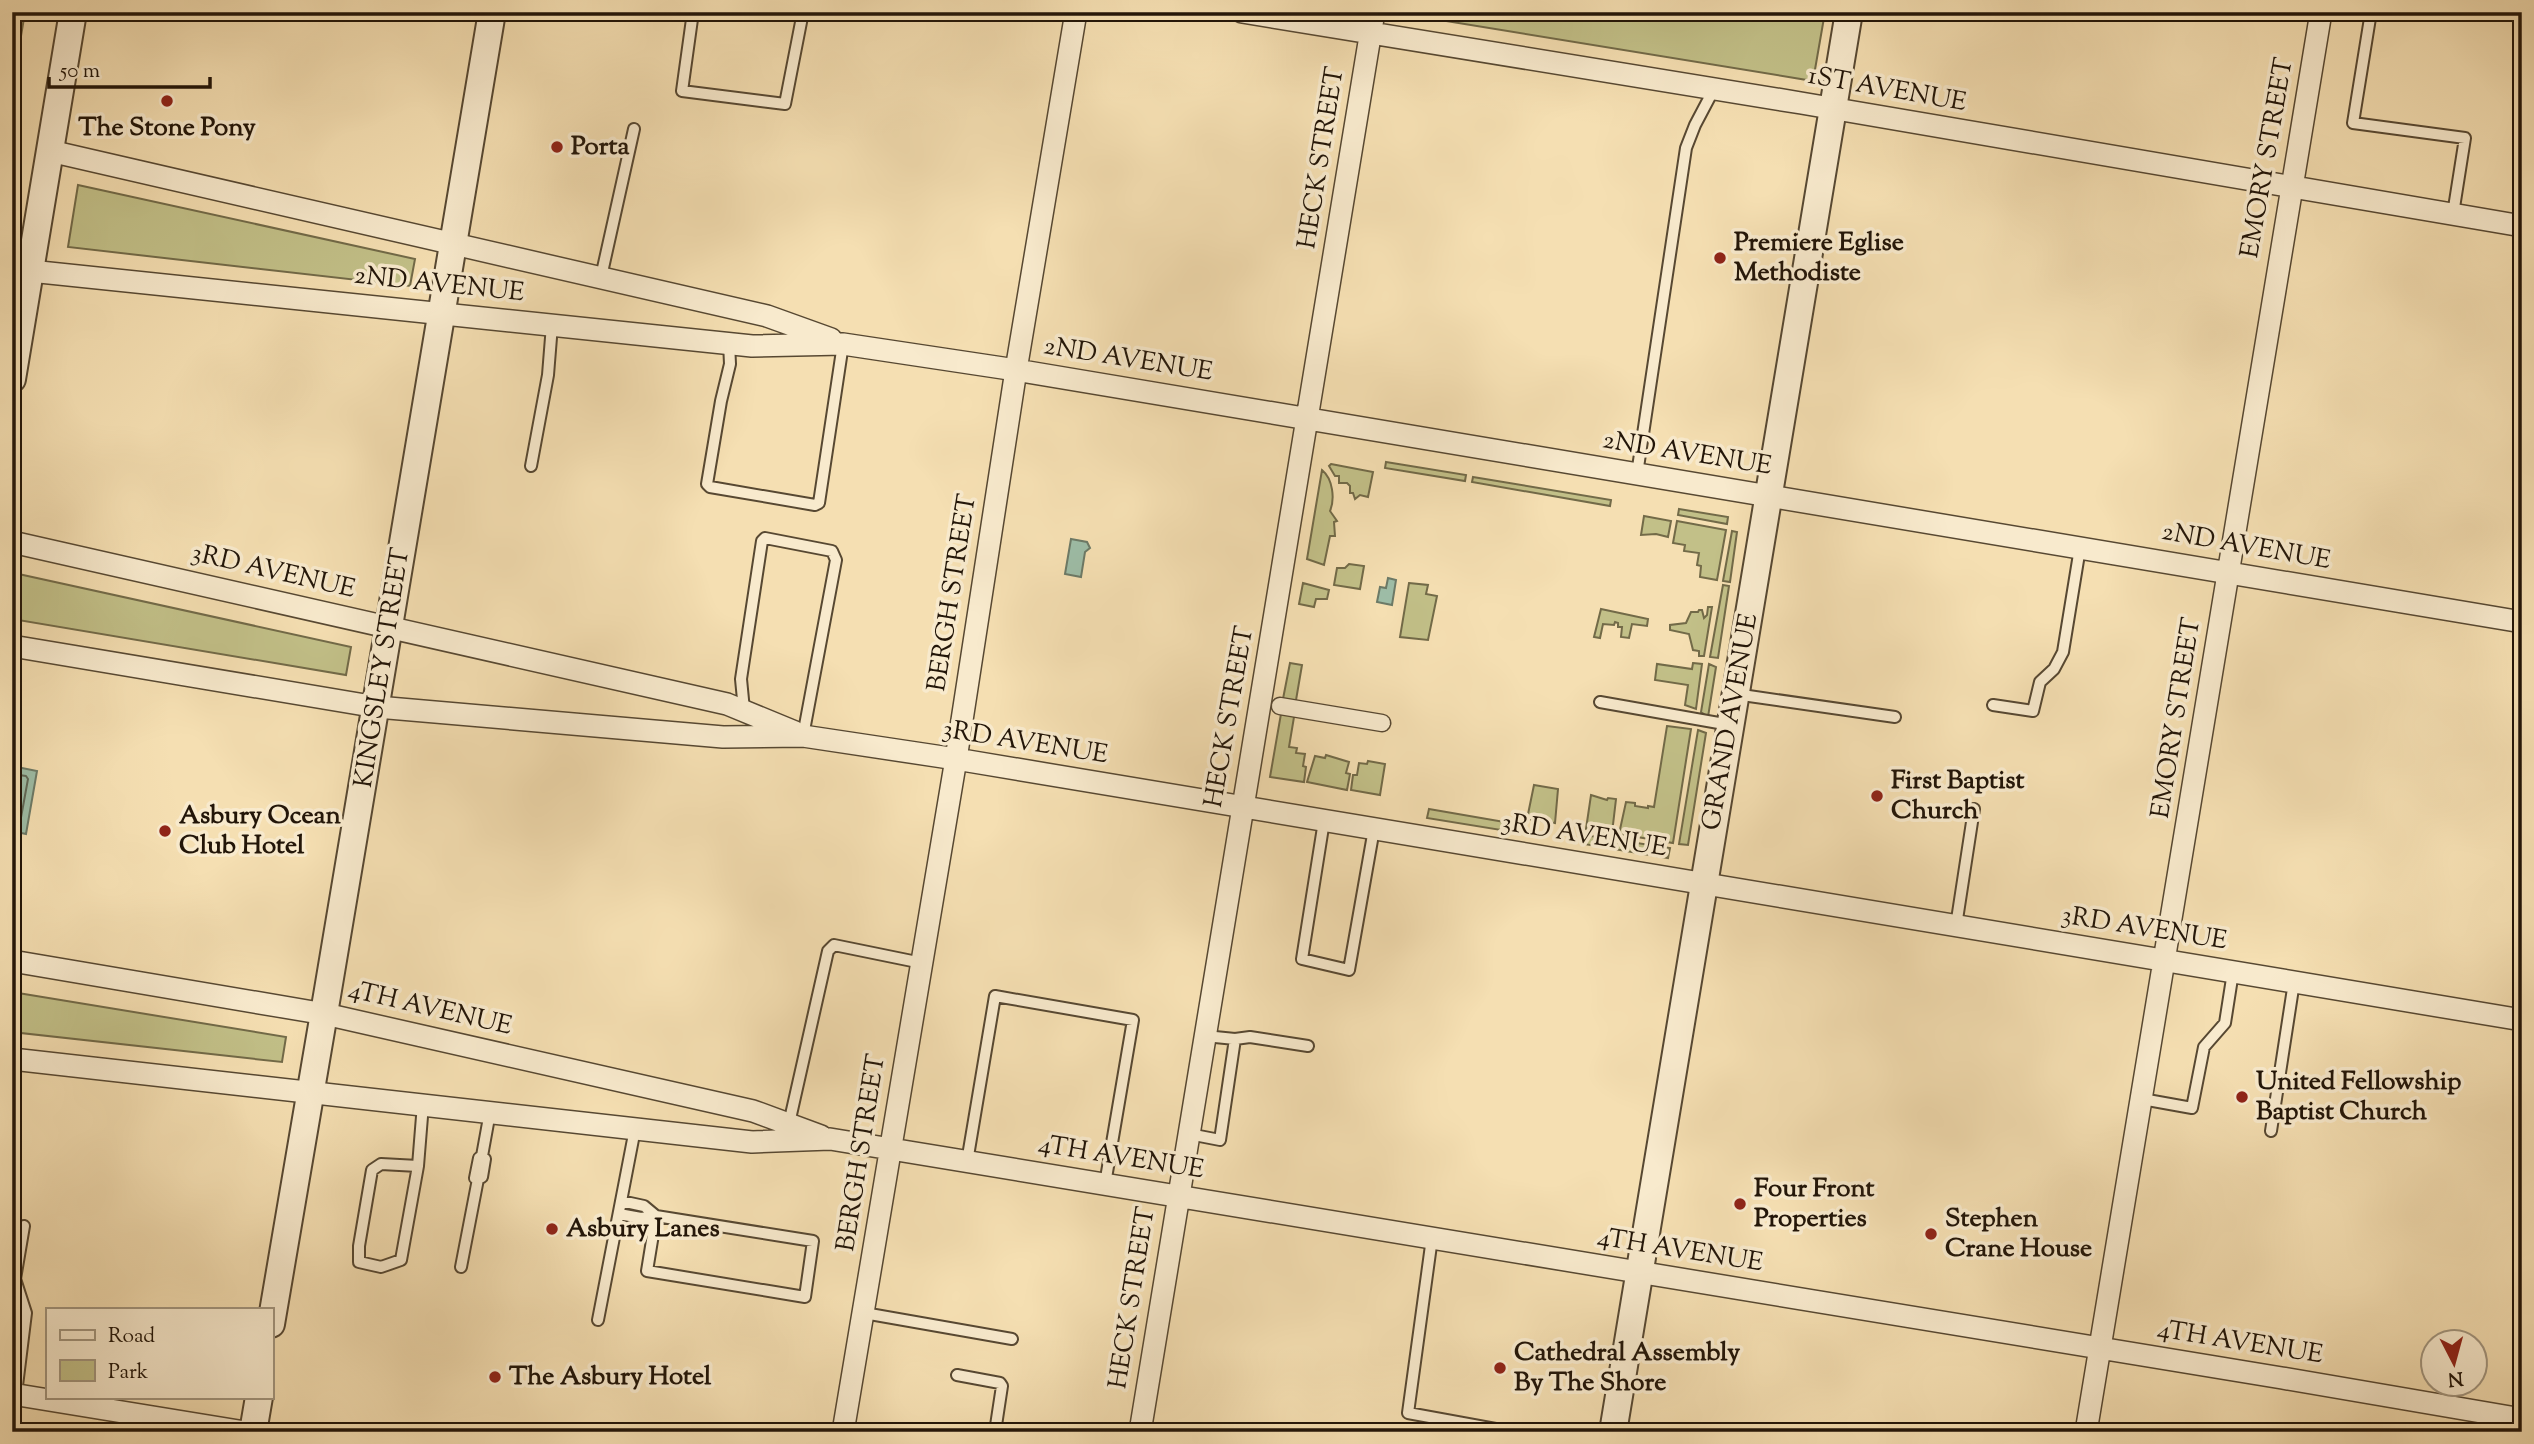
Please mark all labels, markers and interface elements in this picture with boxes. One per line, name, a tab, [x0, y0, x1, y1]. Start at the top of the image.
scale bar	[49, 46, 210, 90]
street label: EMORY STREET	[2232, 55, 2304, 261]
text: 50 m	[59, 57, 100, 87]
street label: 1ST AVENUE	[1805, 58, 1969, 122]
street label: HECK STREET	[1289, 64, 1355, 252]
marker: The Stone Pony	[159, 93, 175, 109]
place label: The Stone Pony	[78, 110, 256, 147]
place label: Porta	[571, 129, 629, 166]
marker: Porta	[549, 139, 565, 155]
place label: Premiere Eglise Methodiste	[1734, 225, 1904, 292]
marker: Premiere Eglise Methodiste	[1712, 250, 1728, 266]
street label: 2ND AVENUE	[352, 258, 526, 312]
street label: 2ND AVENUE	[1041, 328, 1216, 392]
street label: 2ND AVENUE	[1600, 422, 1775, 486]
street label: BERGH STREET	[919, 492, 987, 694]
street label: 2ND AVENUE	[2159, 514, 2334, 580]
street label: 3RD AVENUE	[187, 535, 359, 609]
street label: KINGSLEY STREET	[346, 545, 420, 791]
street label: GRAND AVENUE	[1694, 610, 1768, 833]
street label: EMORY STREET	[2143, 615, 2211, 821]
street label: HECK STREET	[1196, 623, 1264, 811]
street label: 3RD AVENUE	[940, 712, 1111, 774]
place label: First Baptist Church	[1891, 763, 2025, 830]
marker: First Baptist Church	[1869, 788, 1885, 804]
place label: Asbury Ocean Club Hotel	[179, 798, 342, 865]
street label: 3RD AVENUE	[1499, 805, 1670, 867]
marker: Asbury Ocean Club Hotel	[157, 823, 173, 839]
street label: 3RD AVENUE	[2059, 898, 2230, 960]
street label: 4TH AVENUE	[344, 972, 516, 1046]
street label: BERGH STREET	[828, 1052, 896, 1254]
place label: United Fellowship Baptist Church	[2256, 1064, 2461, 1131]
marker: United Fellowship Baptist Church	[2234, 1089, 2250, 1105]
street label: 4TH AVENUE	[1036, 1127, 1207, 1189]
place label: Four Front Properties	[1754, 1171, 1875, 1238]
marker: Four Front Properties	[1732, 1196, 1748, 1212]
place label: Stephen Crane House	[1945, 1201, 2092, 1268]
street label: HECK STREET	[1100, 1204, 1166, 1392]
place label: Asbury Lanes	[566, 1211, 720, 1248]
street label: 4TH AVENUE	[1595, 1220, 1766, 1282]
marker: Asbury Lanes	[544, 1221, 560, 1237]
marker: Stephen Crane House	[1923, 1226, 1939, 1242]
legend	[46, 1308, 273, 1398]
street label: 4TH AVENUE	[2155, 1312, 2326, 1374]
text: Road	[108, 1322, 155, 1352]
north arrow	[2418, 1328, 2488, 1398]
place label: Cathedral Assembly By The Shore	[1514, 1335, 1740, 1402]
text: Park	[108, 1358, 149, 1388]
place label: The Asbury Hotel	[509, 1359, 712, 1396]
marker: Cathedral Assembly By The Shore	[1492, 1360, 1508, 1376]
text: N	[2447, 1363, 2464, 1392]
marker: The Asbury Hotel	[487, 1369, 503, 1385]

